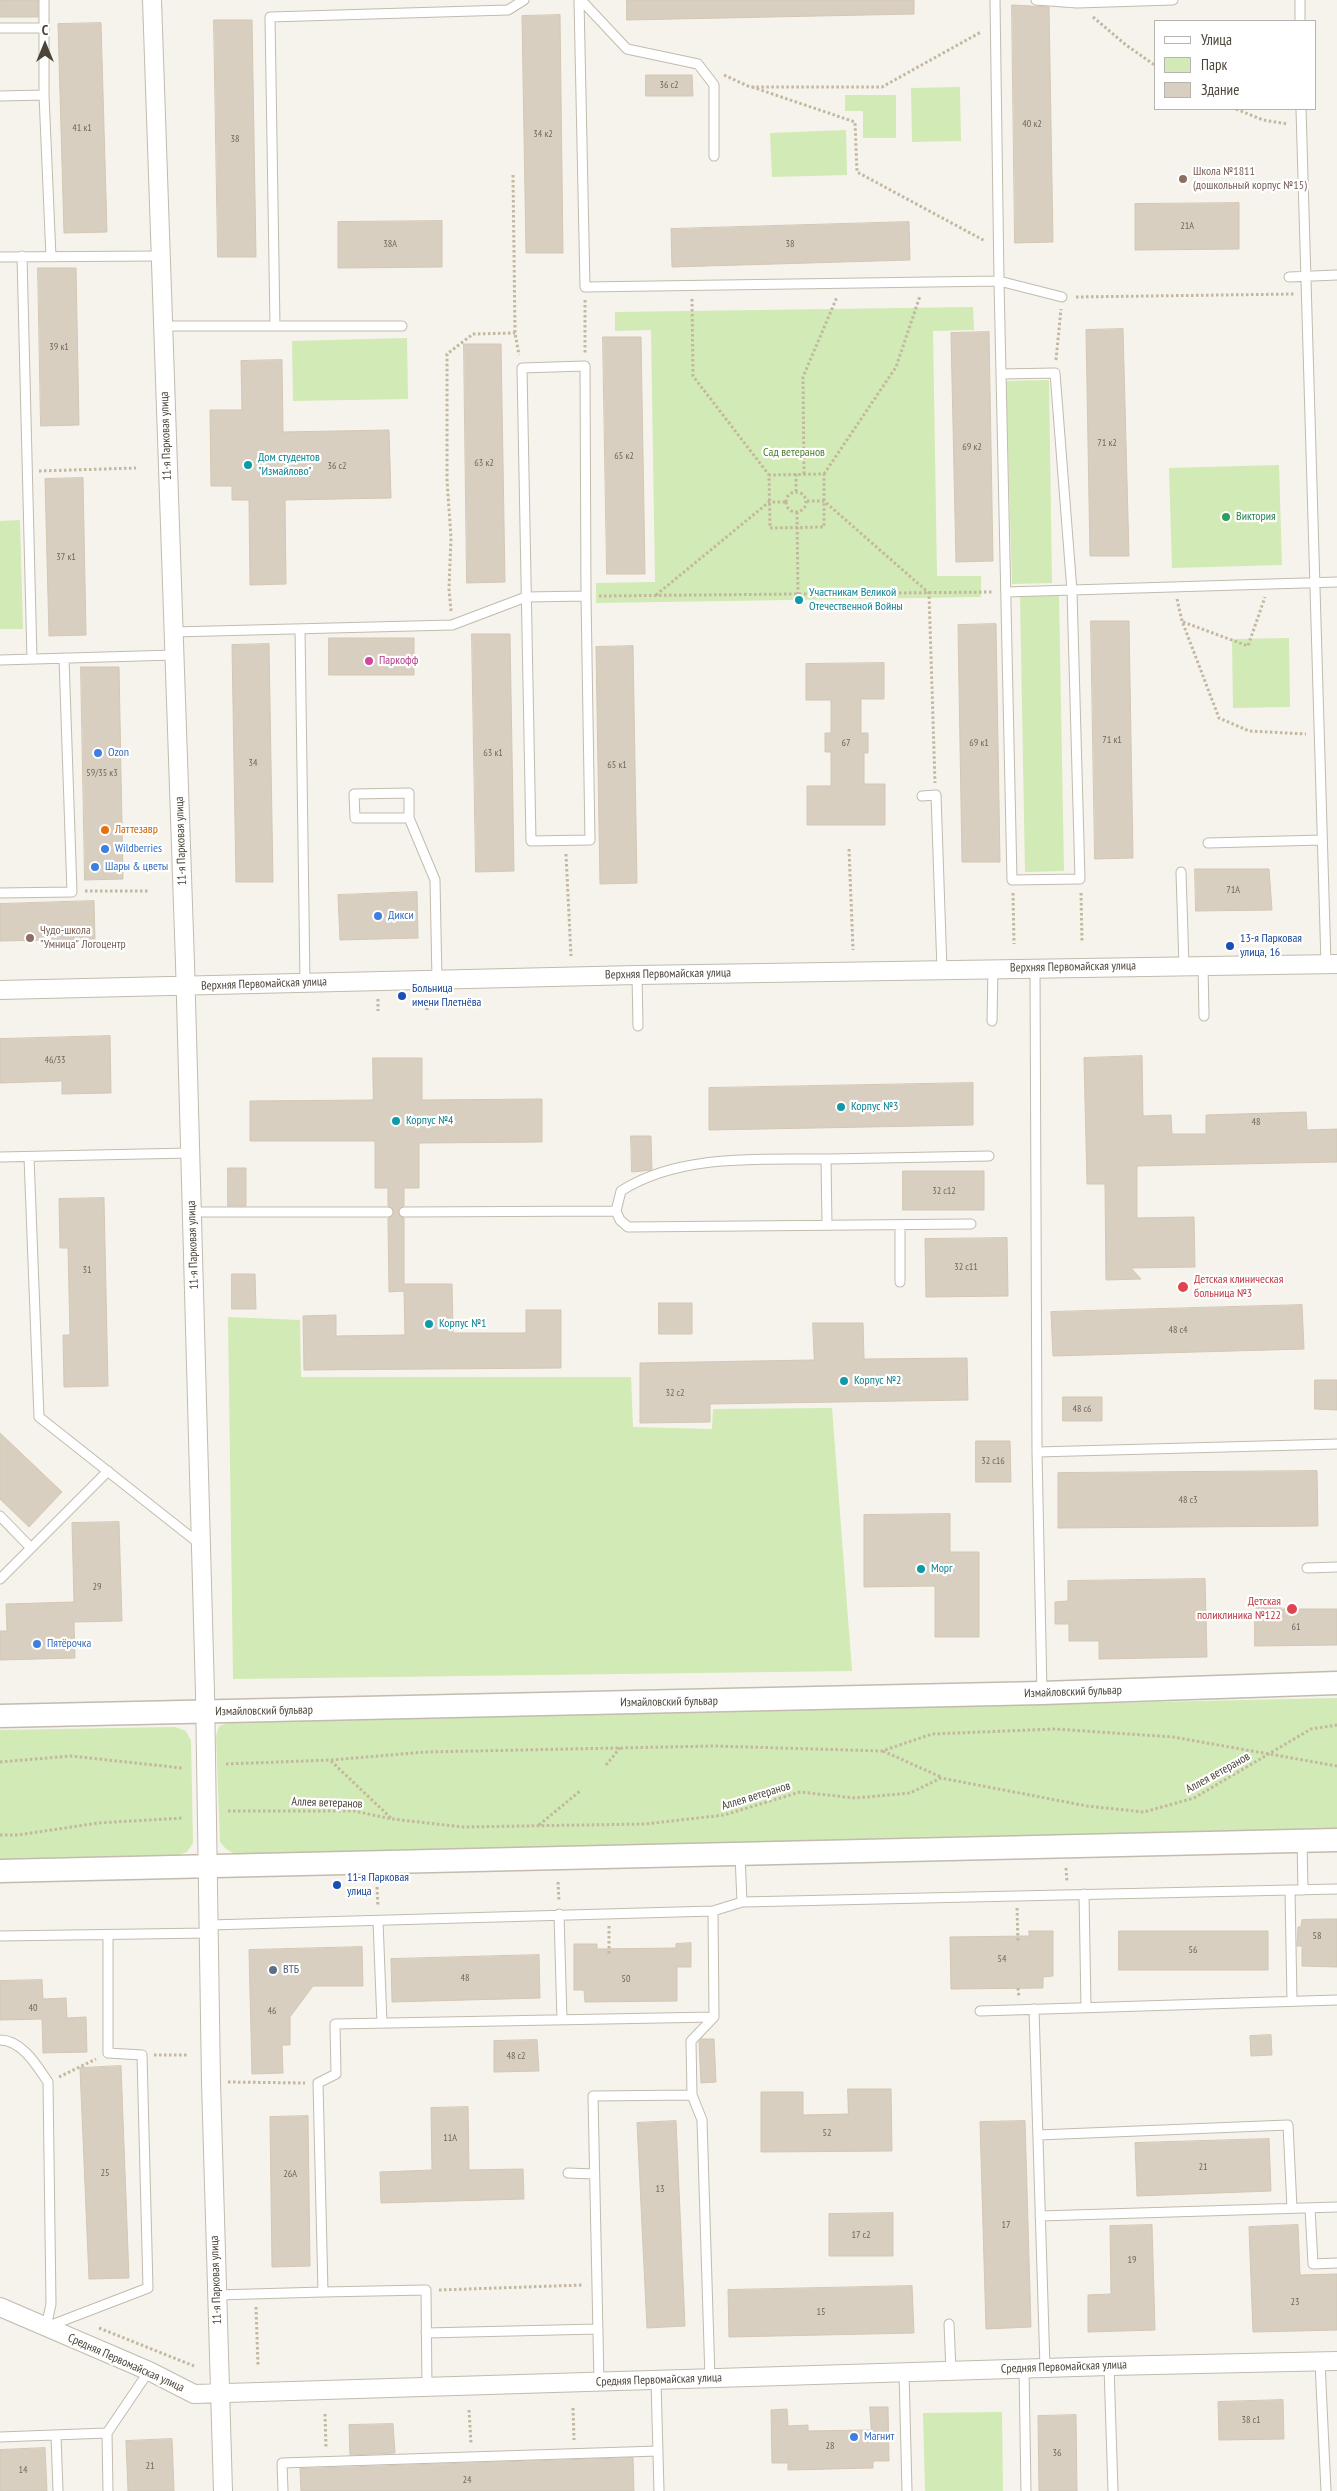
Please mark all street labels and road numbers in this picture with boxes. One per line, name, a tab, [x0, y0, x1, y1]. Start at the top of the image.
street label: 11-я Парковая улица	[157, 391, 175, 481]
street label: 11-я Парковая улица	[172, 796, 190, 886]
street label: Верхняя Первомайская улица	[1010, 959, 1136, 975]
street label: Верхняя Первомайская улица	[605, 966, 731, 982]
street label: Верхняя Первомайская улица	[201, 975, 327, 993]
street label: 11-я Парковая улица	[184, 1200, 202, 1290]
street label: Измайловский бульвар	[1024, 1683, 1122, 1701]
street label: Измайловский бульвар	[620, 1694, 718, 1710]
street label: Измайловский бульвар	[215, 1703, 313, 1719]
street label: Аллея ветеранов	[1183, 1749, 1253, 1797]
street label: Аллея ветеранов	[720, 1779, 792, 1813]
street label: Аллея ветеранов	[291, 1795, 363, 1811]
street label: 11-я Парковая улица	[207, 2235, 225, 2325]
street label: Средняя Первомайская улица	[65, 2331, 187, 2395]
street label: Средняя Первомайская улица	[1001, 2358, 1127, 2376]
street label: Средняя Первомайская улица	[596, 2371, 722, 2389]

